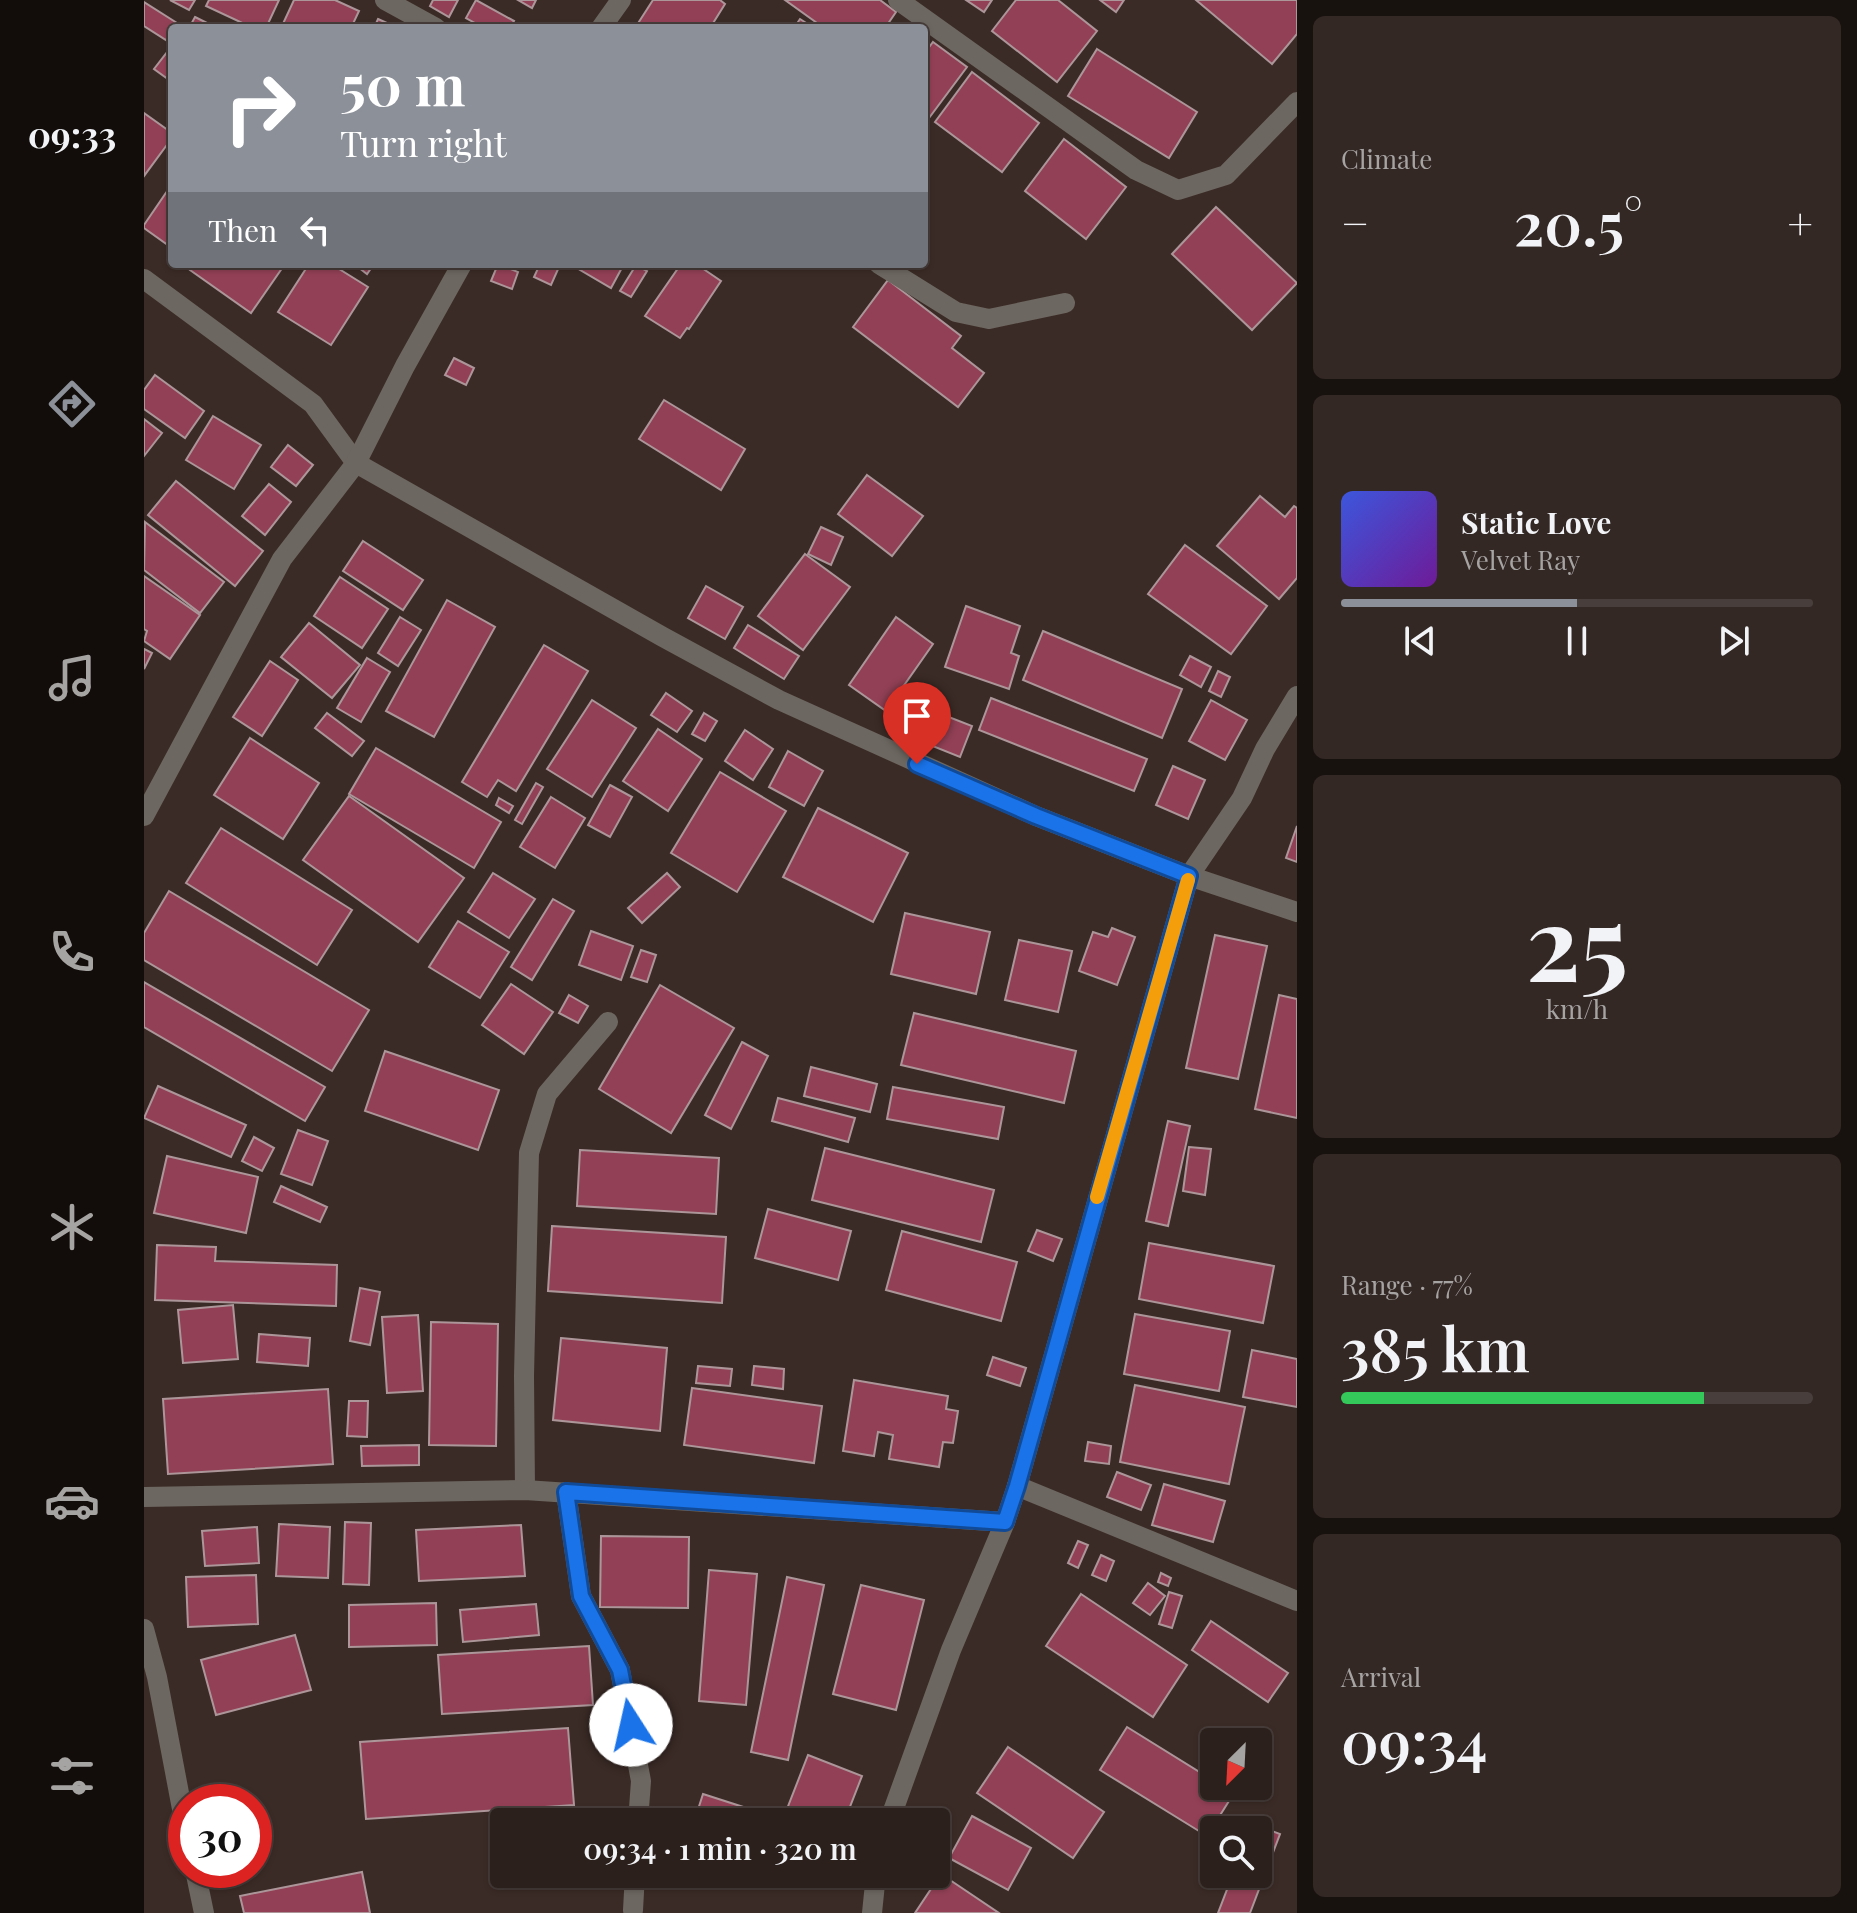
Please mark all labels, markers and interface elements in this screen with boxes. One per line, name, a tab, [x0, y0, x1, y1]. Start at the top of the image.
text: 50 m	[340, 46, 466, 121]
icon: right	[208, 56, 312, 160]
text: 09:33	[28, 109, 116, 157]
text: Turn right	[340, 118, 507, 166]
text: Climate	[1341, 141, 1432, 176]
text: 20.5°	[1514, 181, 1643, 261]
text: −	[1341, 192, 1369, 251]
text: +	[1787, 192, 1813, 251]
icon: left	[293, 208, 337, 252]
text: Then	[208, 210, 277, 250]
icon: directions	[44, 376, 100, 432]
text: Static Love	[1461, 502, 1611, 542]
text: Velvet Ray	[1461, 542, 1580, 577]
icon: previous	[1398, 619, 1442, 663]
icon: pause	[1555, 619, 1599, 663]
icon: next	[1712, 619, 1756, 663]
icon: music	[44, 650, 100, 706]
pin	[883, 682, 951, 764]
icon: arrive	[895, 694, 939, 738]
text: 25	[1526, 869, 1628, 1008]
icon: phone	[44, 924, 100, 980]
text: km/h	[1546, 991, 1608, 1026]
icon: climate	[44, 1199, 100, 1255]
text: Range · 77%	[1341, 1267, 1473, 1302]
text: 385 km	[1341, 1307, 1530, 1387]
icon: car	[44, 1473, 100, 1529]
text: Arrival	[1341, 1659, 1421, 1694]
position arrow	[589, 1683, 673, 1767]
text: 09:34	[1341, 1699, 1487, 1779]
north arrow	[1200, 1728, 1272, 1800]
map controls	[1200, 1728, 1272, 1888]
icon: filters	[44, 1748, 100, 1804]
speed limit sign: 30	[168, 1784, 272, 1888]
button: search	[1200, 1816, 1272, 1888]
text: 09:34 · 1 min · 320 m	[583, 1828, 857, 1868]

